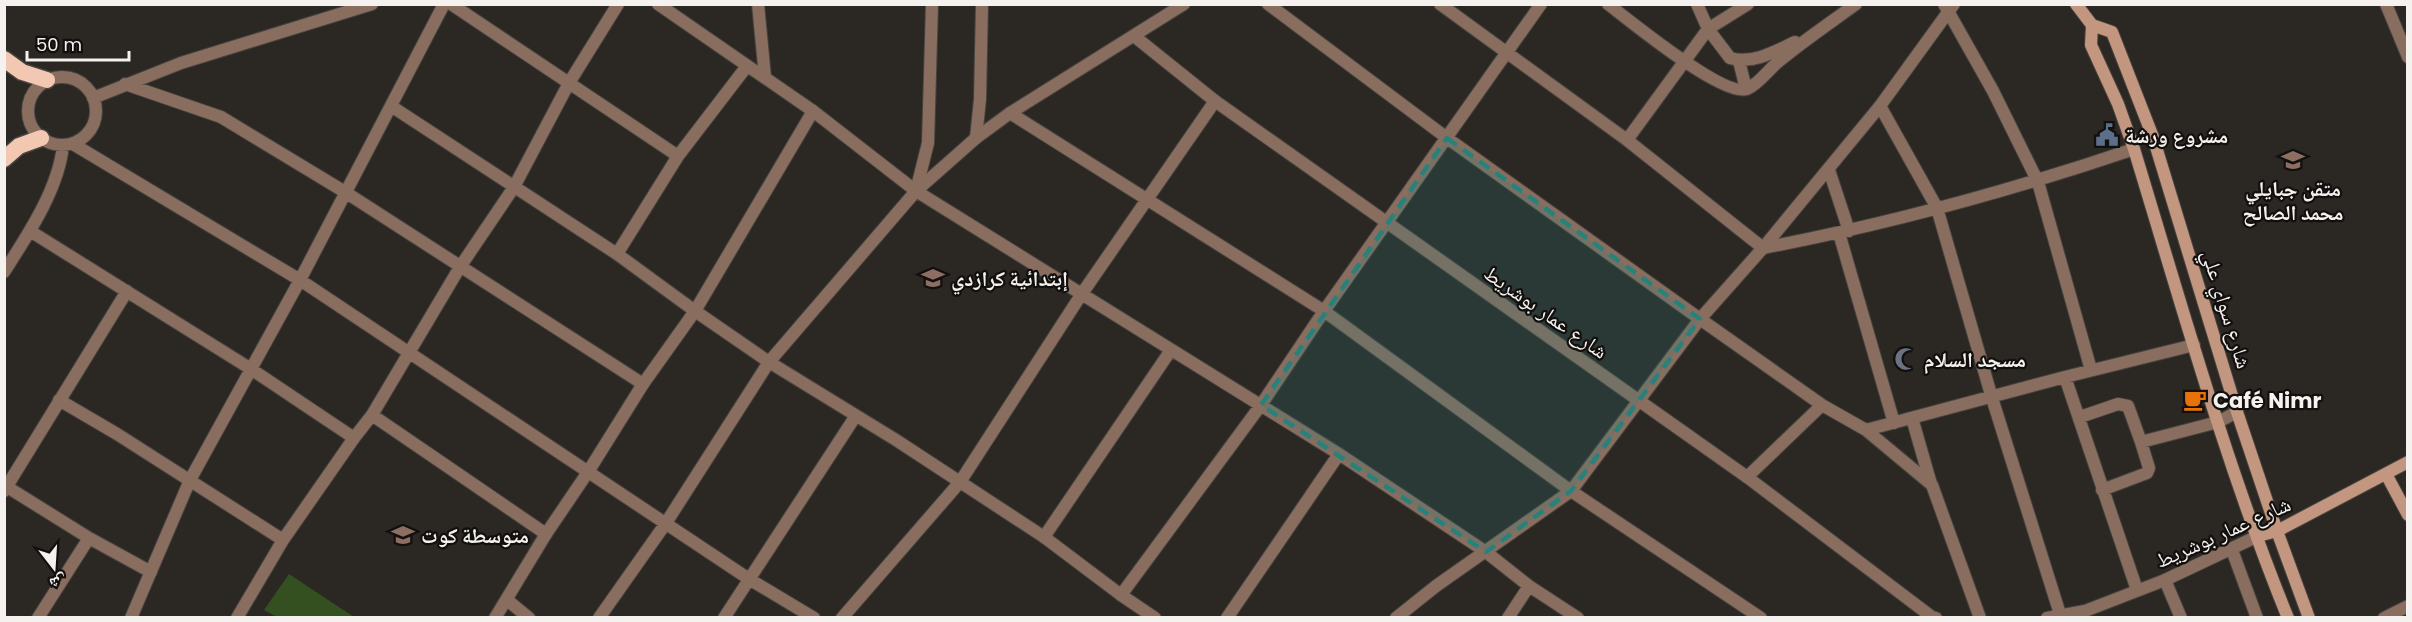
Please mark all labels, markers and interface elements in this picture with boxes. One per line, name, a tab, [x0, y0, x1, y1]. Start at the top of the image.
scale bar	[27, 24, 129, 62]
text: 50 m	[36, 32, 82, 57]
place label: مشروع ورشة	[2125, 121, 2228, 150]
public building icon: مشروع ورشة	[2094, 122, 2120, 148]
school or university icon: متقن جبايلي محمد الصالح	[2280, 147, 2306, 173]
place label: متقن جبايلي محمد الصالح	[2242, 174, 2344, 227]
street label: شارع سواي علي	[2193, 246, 2259, 373]
street label: شارع عمار بوشريط	[1478, 258, 1614, 366]
place label: إبتدائية كرازدي	[951, 264, 1068, 295]
school or university icon: إبتدائية كرازدي	[920, 265, 946, 291]
place label: مسجد السلام	[1924, 345, 2026, 374]
mosque icon: مسجد السلام	[1893, 346, 1919, 372]
place label: Café Nimr	[2213, 386, 2321, 415]
cafe icon: Café Nimr	[2182, 387, 2208, 413]
street label: شارع عمار بوشريط	[2151, 489, 2295, 575]
place label: متوسطة كوت	[421, 521, 529, 550]
school or university icon: متوسطة كوت	[390, 522, 416, 548]
north arrow	[24, 538, 84, 598]
text: ش	[47, 568, 70, 595]

